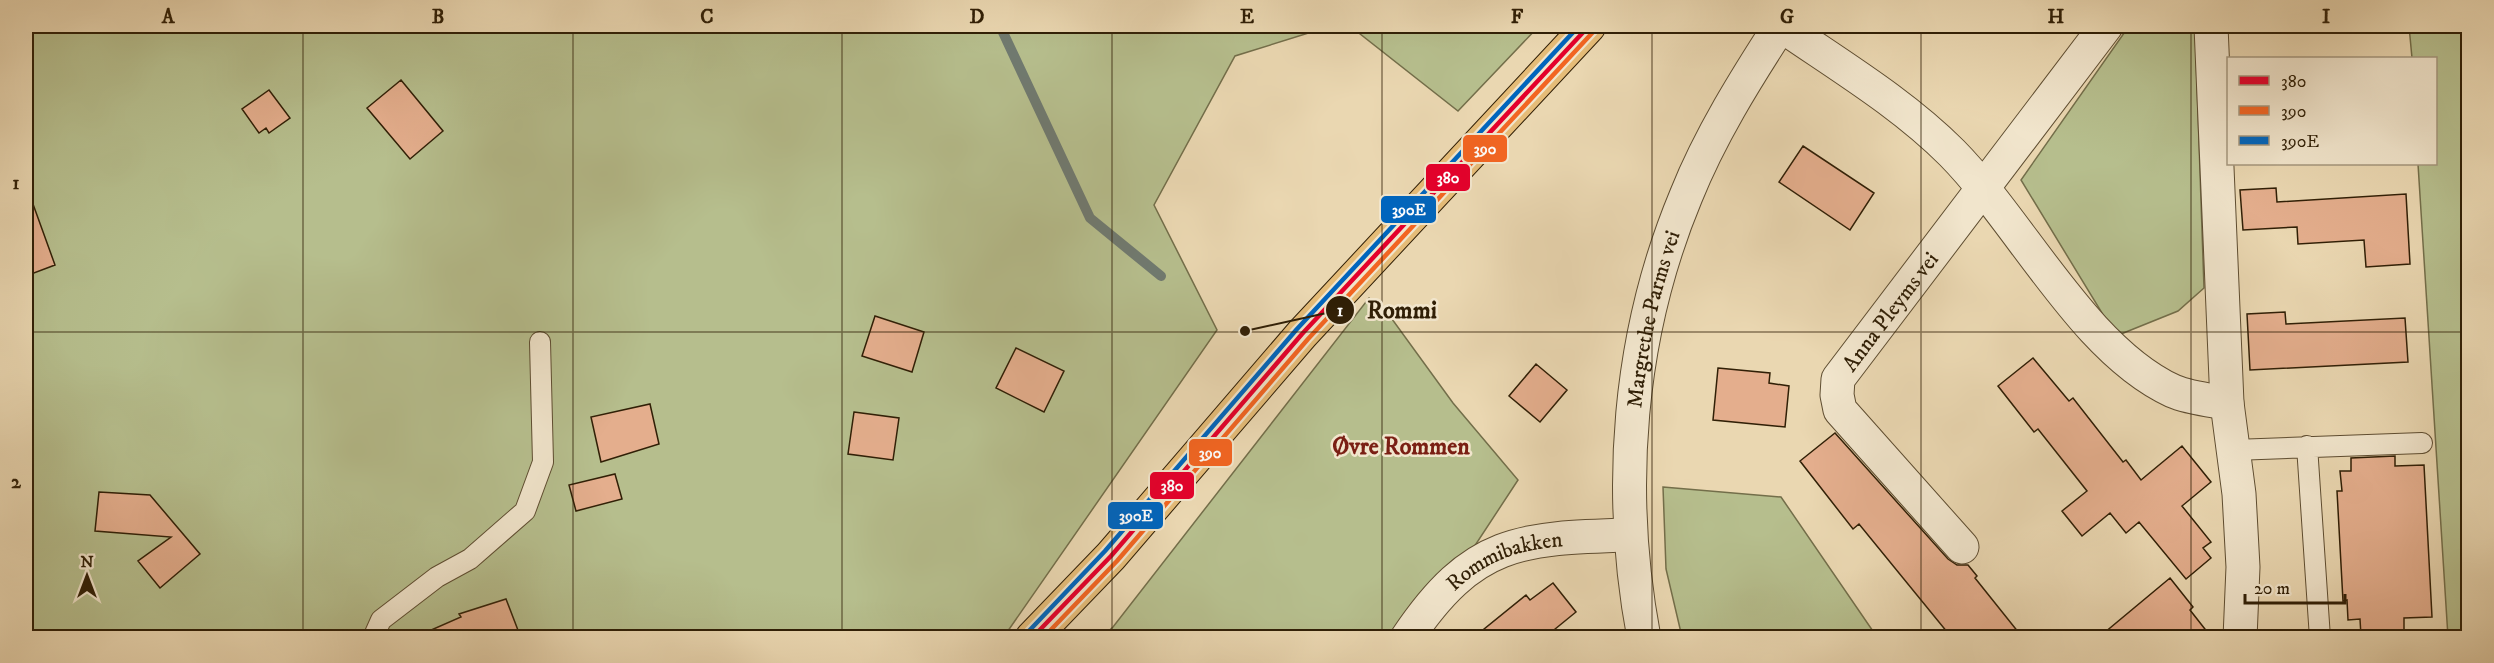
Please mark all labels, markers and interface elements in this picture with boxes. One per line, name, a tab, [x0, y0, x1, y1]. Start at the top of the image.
text: A	[161, 5, 176, 30]
text: B	[432, 5, 444, 30]
text: C	[700, 5, 714, 30]
text: D	[970, 5, 985, 30]
text: E	[1240, 5, 1254, 30]
text: F	[1511, 5, 1524, 30]
text: G	[1780, 5, 1794, 30]
text: H	[2048, 5, 2065, 30]
text: I	[2322, 5, 2330, 30]
legend	[2227, 57, 2437, 165]
text: 380	[2281, 71, 2306, 93]
text: 390	[2281, 101, 2306, 123]
text: 390E	[2281, 131, 2319, 153]
line badge: 390	[1462, 134, 1508, 163]
text: 390	[1474, 139, 1497, 159]
line badge: 380	[1425, 163, 1471, 192]
text: 380	[1437, 168, 1460, 188]
text: 1	[12, 171, 20, 196]
line badge: 390E	[1380, 195, 1437, 224]
text: 390E	[1392, 200, 1427, 220]
street label: Margrethe Parms vei	[1621, 227, 1687, 409]
street label: Anna Pleyms vei	[1837, 247, 1945, 377]
callout: Rommi	[1325, 289, 1448, 331]
text: Rommi	[1367, 296, 1437, 326]
text: 1	[1337, 300, 1344, 322]
district label: Øvre Rommen	[1332, 432, 1470, 462]
line badge: 390	[1188, 438, 1233, 467]
text: 390	[1199, 443, 1222, 463]
text: 2	[11, 470, 22, 495]
line badge: 380	[1149, 471, 1195, 500]
text: 380	[1161, 476, 1184, 496]
line badge: 390E	[1107, 501, 1164, 530]
text: 390E	[1119, 506, 1154, 526]
street label: Rommibakken	[1441, 526, 1564, 597]
north arrow	[57, 546, 117, 606]
text: N	[80, 552, 94, 572]
scale bar	[2245, 567, 2346, 605]
text: 20 m	[2254, 578, 2290, 600]

